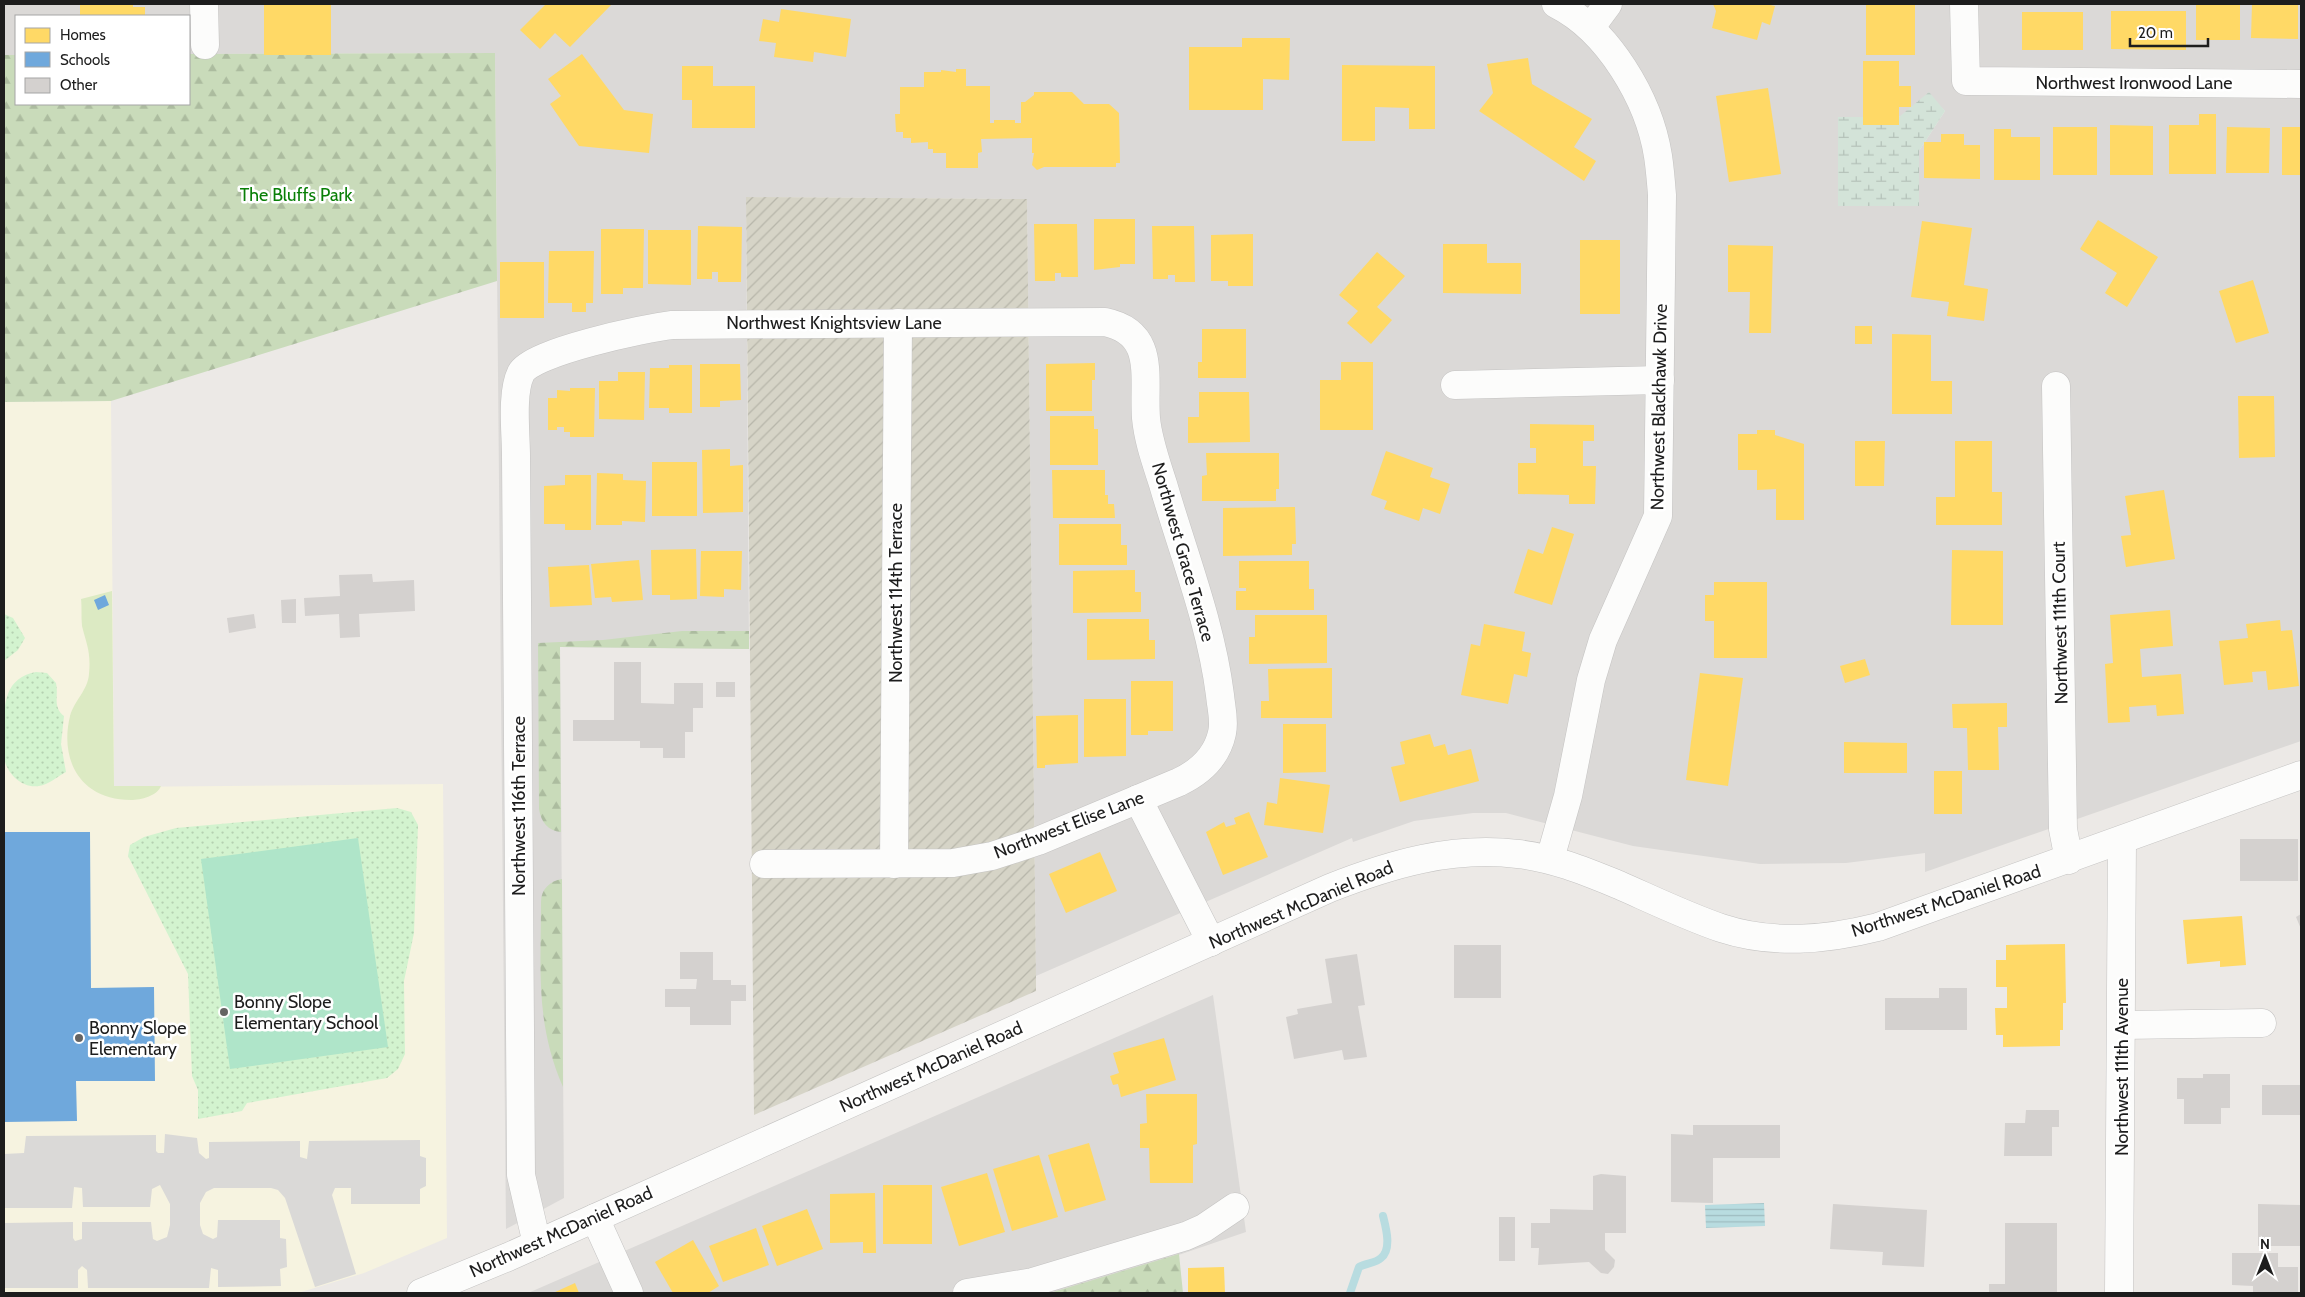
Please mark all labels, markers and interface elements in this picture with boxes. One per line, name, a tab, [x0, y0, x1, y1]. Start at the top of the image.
legend	[15, 15, 190, 105]
scale bar	[2130, 15, 2208, 47]
text: 20 m	[2138, 24, 2173, 42]
text: Homes	[60, 26, 106, 44]
text: Schools	[60, 51, 110, 69]
street label: Northwest Ironwood Lane	[2036, 72, 2232, 94]
text: Other	[60, 76, 97, 94]
park label: The Bluffs Park	[240, 184, 353, 206]
street label: Northwest Blackhawk Drive	[1646, 303, 1672, 511]
street label: Northwest Knightsview Lane	[726, 312, 942, 334]
street label: Northwest Grace Terrace	[1147, 460, 1219, 644]
street label: Northwest 114th Terrace	[885, 503, 907, 683]
street label: Northwest 111th Court	[2048, 541, 2072, 705]
street label: Northwest 116th Terrace	[508, 716, 530, 896]
street label: Northwest Elise Lane	[991, 786, 1147, 864]
street label: Northwest McDaniel Road	[1206, 856, 1396, 954]
street label: Northwest McDaniel Road	[1849, 860, 2043, 942]
street label: Northwest 111th Avenue	[2111, 978, 2133, 1156]
place label: Bonny Slope Elementary School	[234, 991, 379, 1034]
marker: Bonny Slope Elementary School	[218, 1006, 230, 1018]
place label: Bonny Slope Elementary	[89, 1017, 186, 1060]
street label: Northwest McDaniel Road	[836, 1017, 1026, 1117]
marker: Bonny Slope Elementary	[73, 1032, 85, 1044]
street label: Northwest McDaniel Road	[466, 1182, 656, 1282]
north arrow	[2240, 1232, 2290, 1282]
text: N	[2260, 1235, 2270, 1253]

